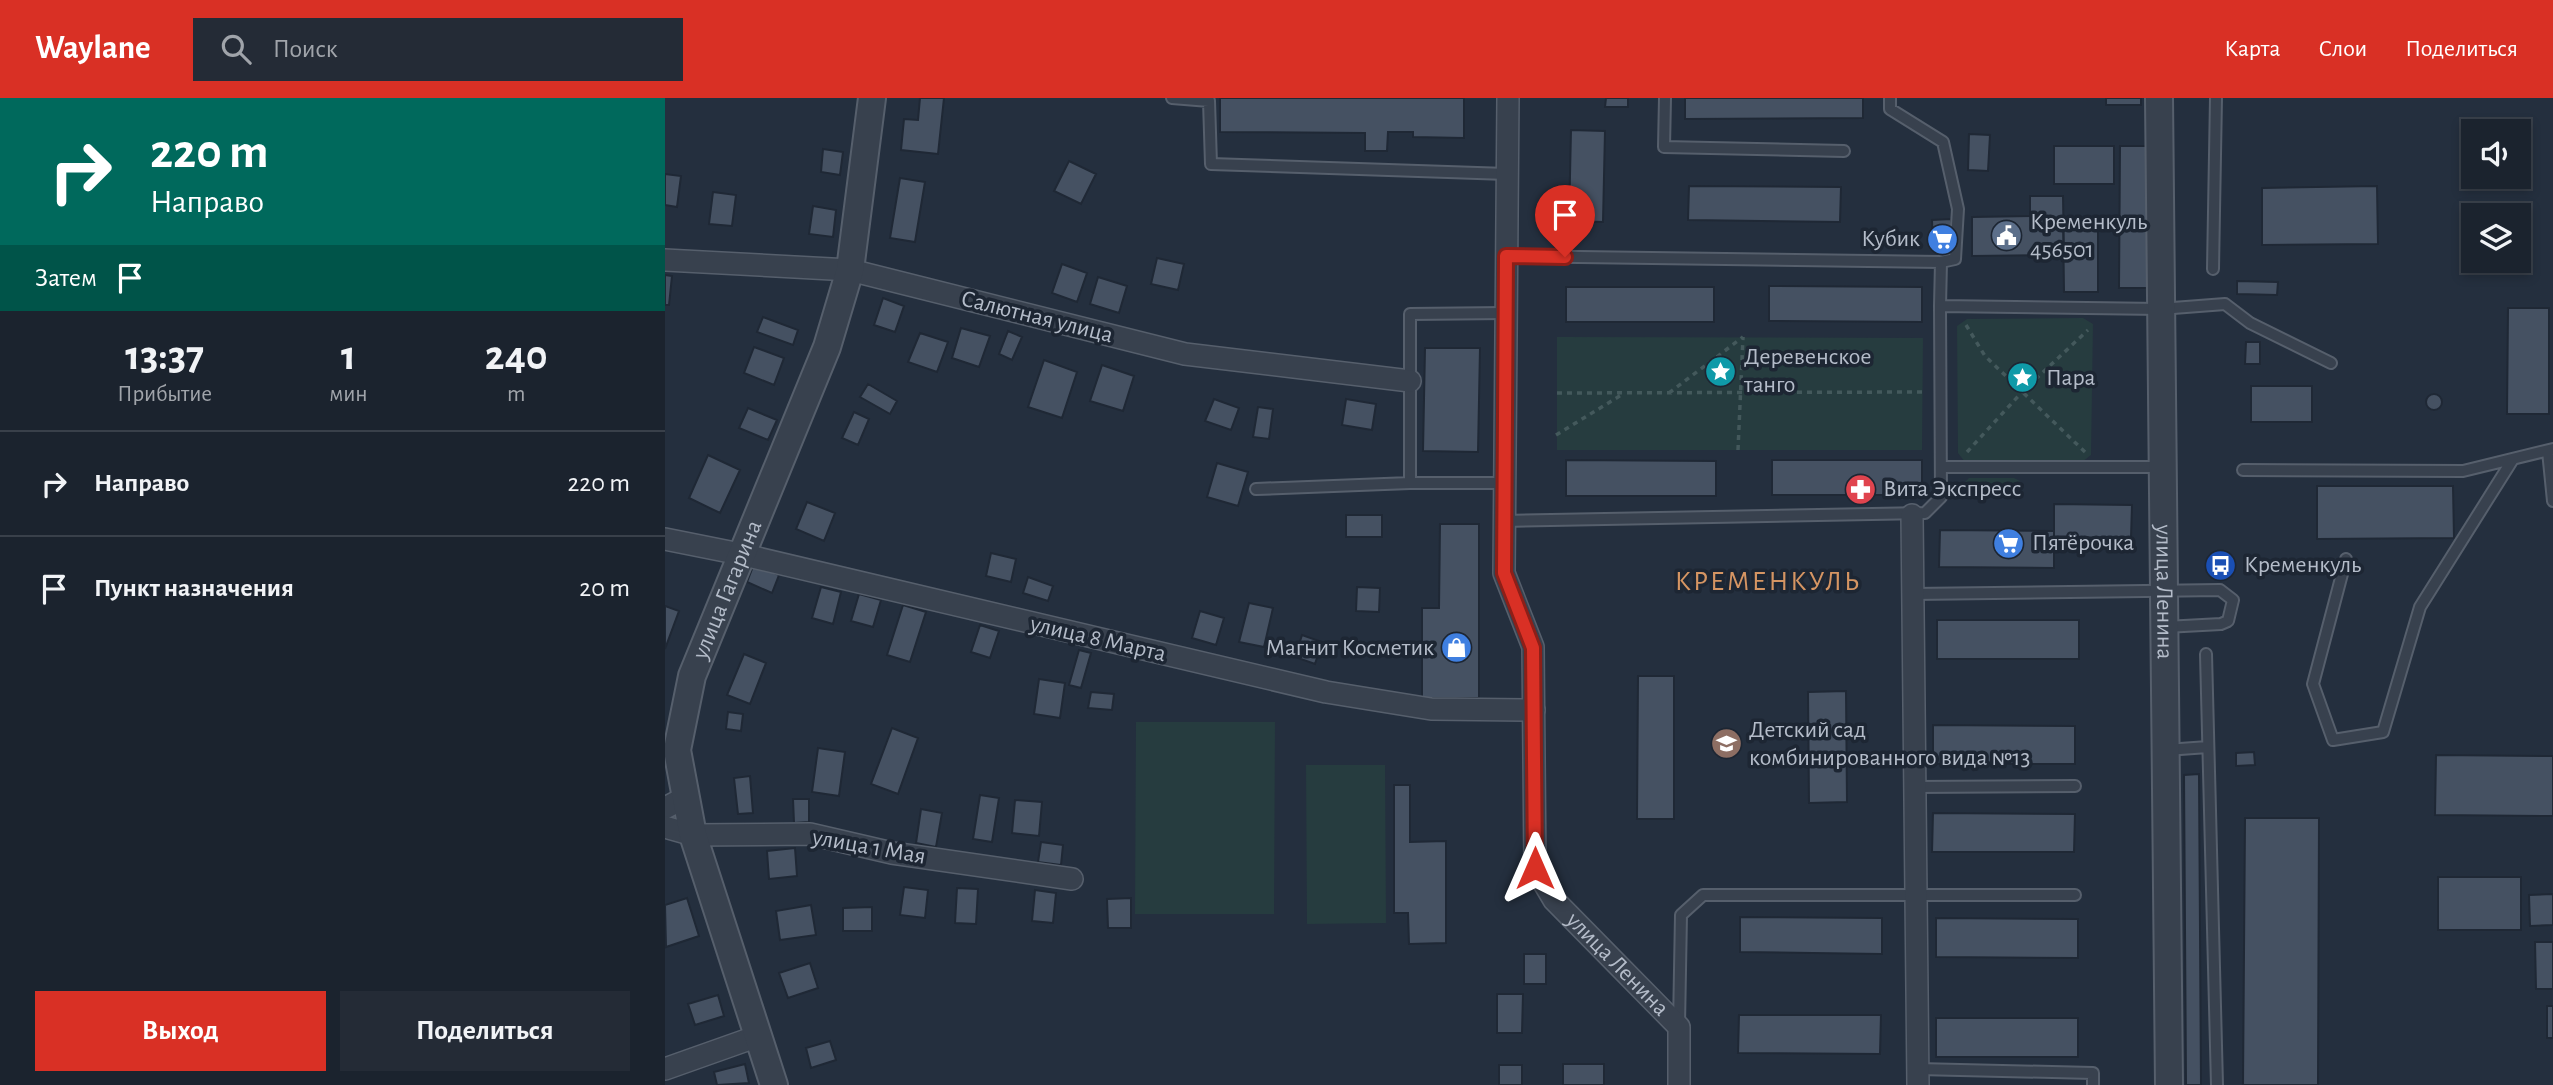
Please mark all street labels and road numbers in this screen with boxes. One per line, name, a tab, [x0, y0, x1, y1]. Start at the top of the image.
street label: Салютная улица	[958, 287, 1116, 348]
street label: улица Гагарина	[688, 517, 767, 664]
street label: улица Ленина	[2151, 523, 2177, 660]
street label: улица 8 Марта	[1027, 612, 1168, 666]
street label: улица 1 Мая	[809, 825, 928, 869]
street label: улица Ленина	[1561, 907, 1673, 1021]

